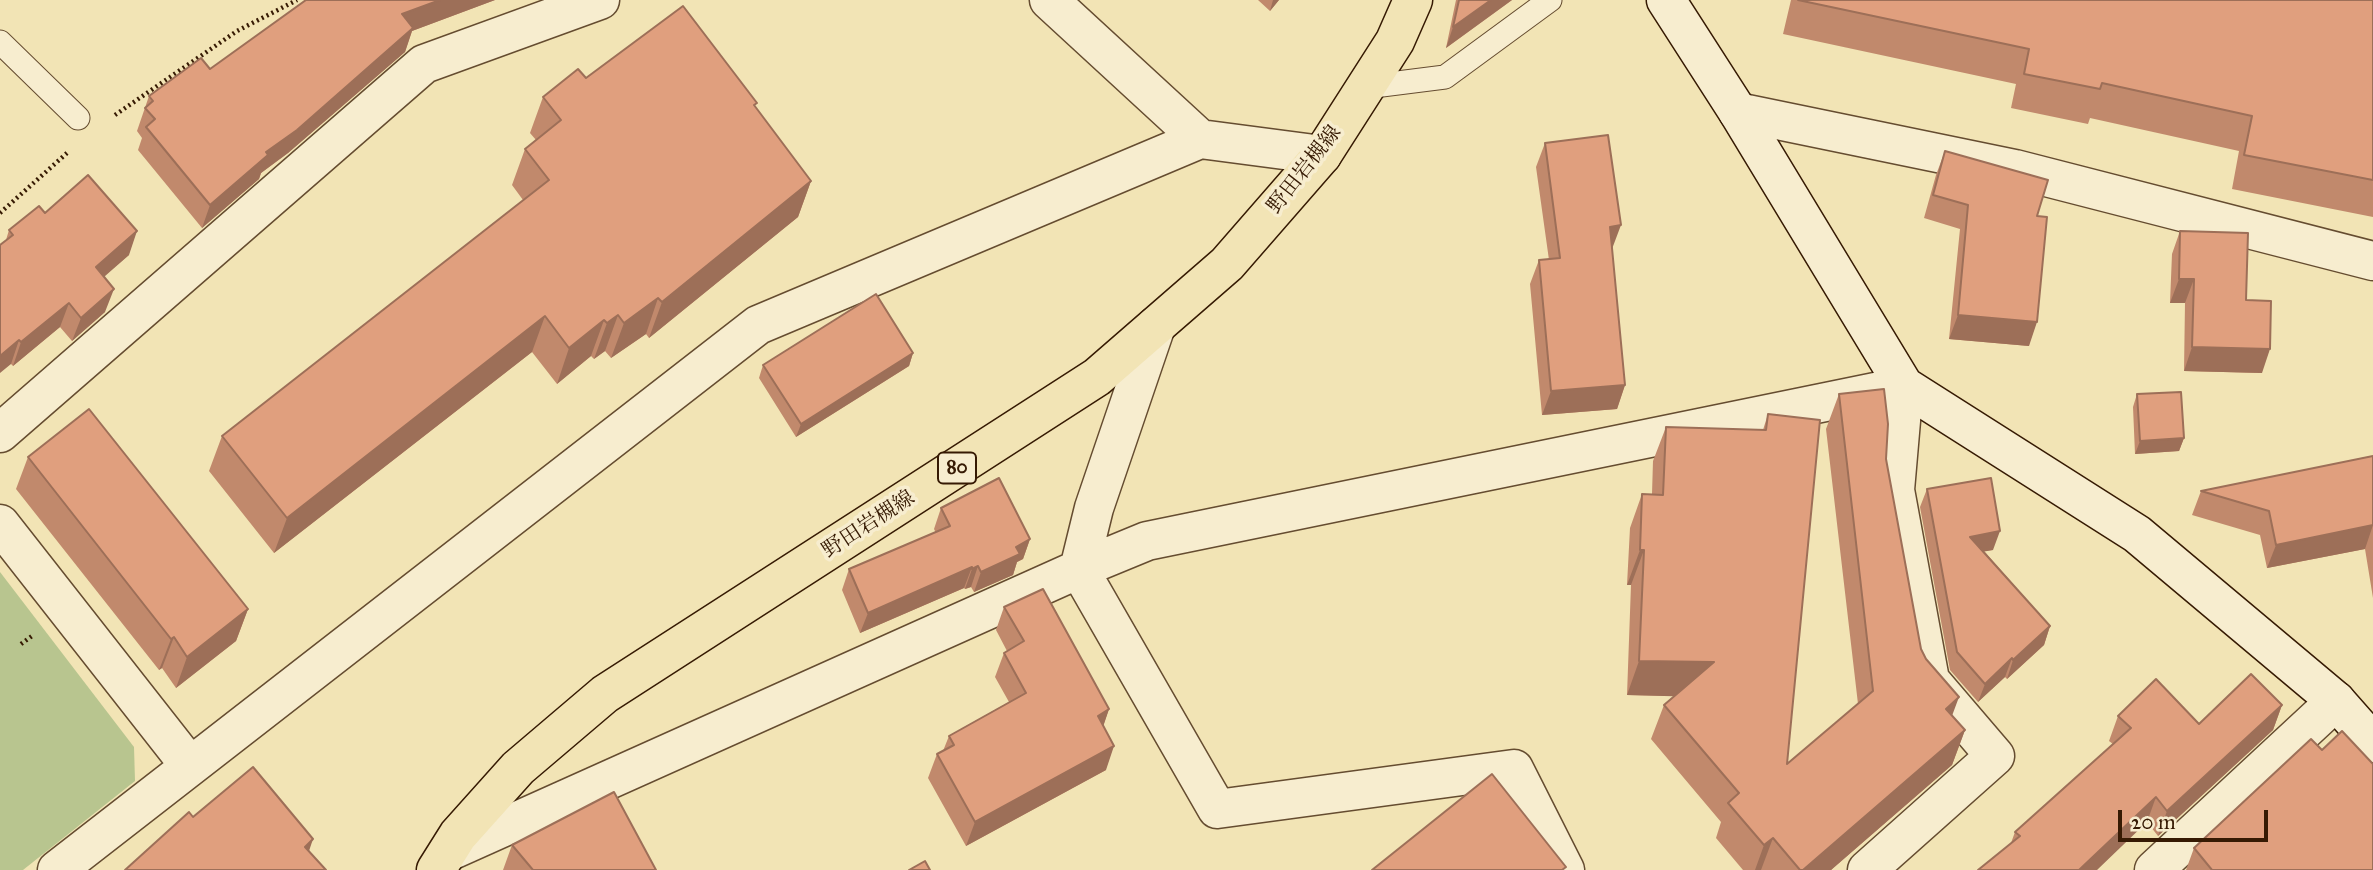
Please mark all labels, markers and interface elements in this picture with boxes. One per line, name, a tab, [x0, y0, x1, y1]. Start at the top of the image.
street label: 野田岩槻線	[1263, 121, 1347, 219]
road number: 80	[938, 453, 976, 484]
street label: 野田岩槻線	[818, 486, 920, 564]
scale bar	[2121, 796, 2272, 840]
text: 20 m	[2131, 809, 2176, 835]

